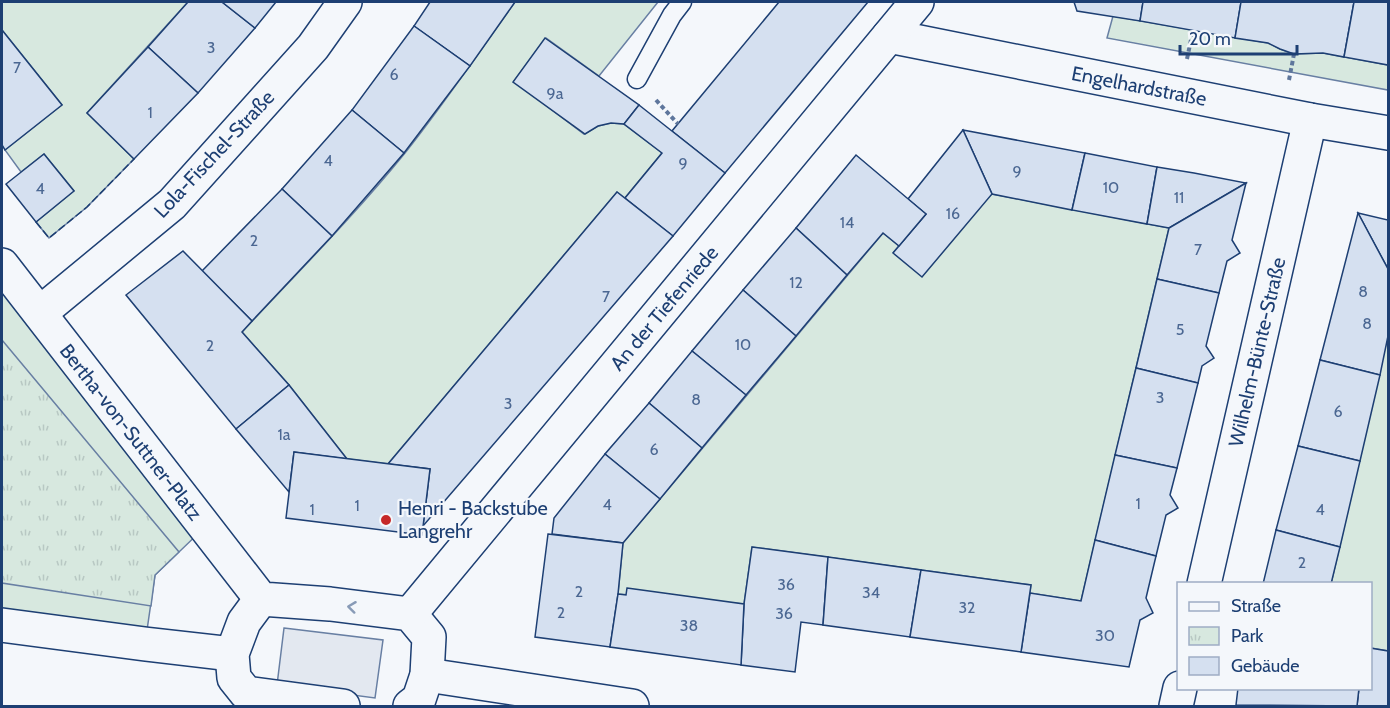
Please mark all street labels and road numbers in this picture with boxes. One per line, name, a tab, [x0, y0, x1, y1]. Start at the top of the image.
street label: Engelhardstraße	[1069, 61, 1209, 111]
street label: Lola-Fischel-Straße	[149, 85, 279, 223]
street label: An der Tiefenriede	[605, 241, 723, 375]
street label: Wilhelm-Bünte-Straße	[1224, 255, 1290, 449]
street label: Bertha-von-Suttner-Platz	[55, 339, 207, 525]

